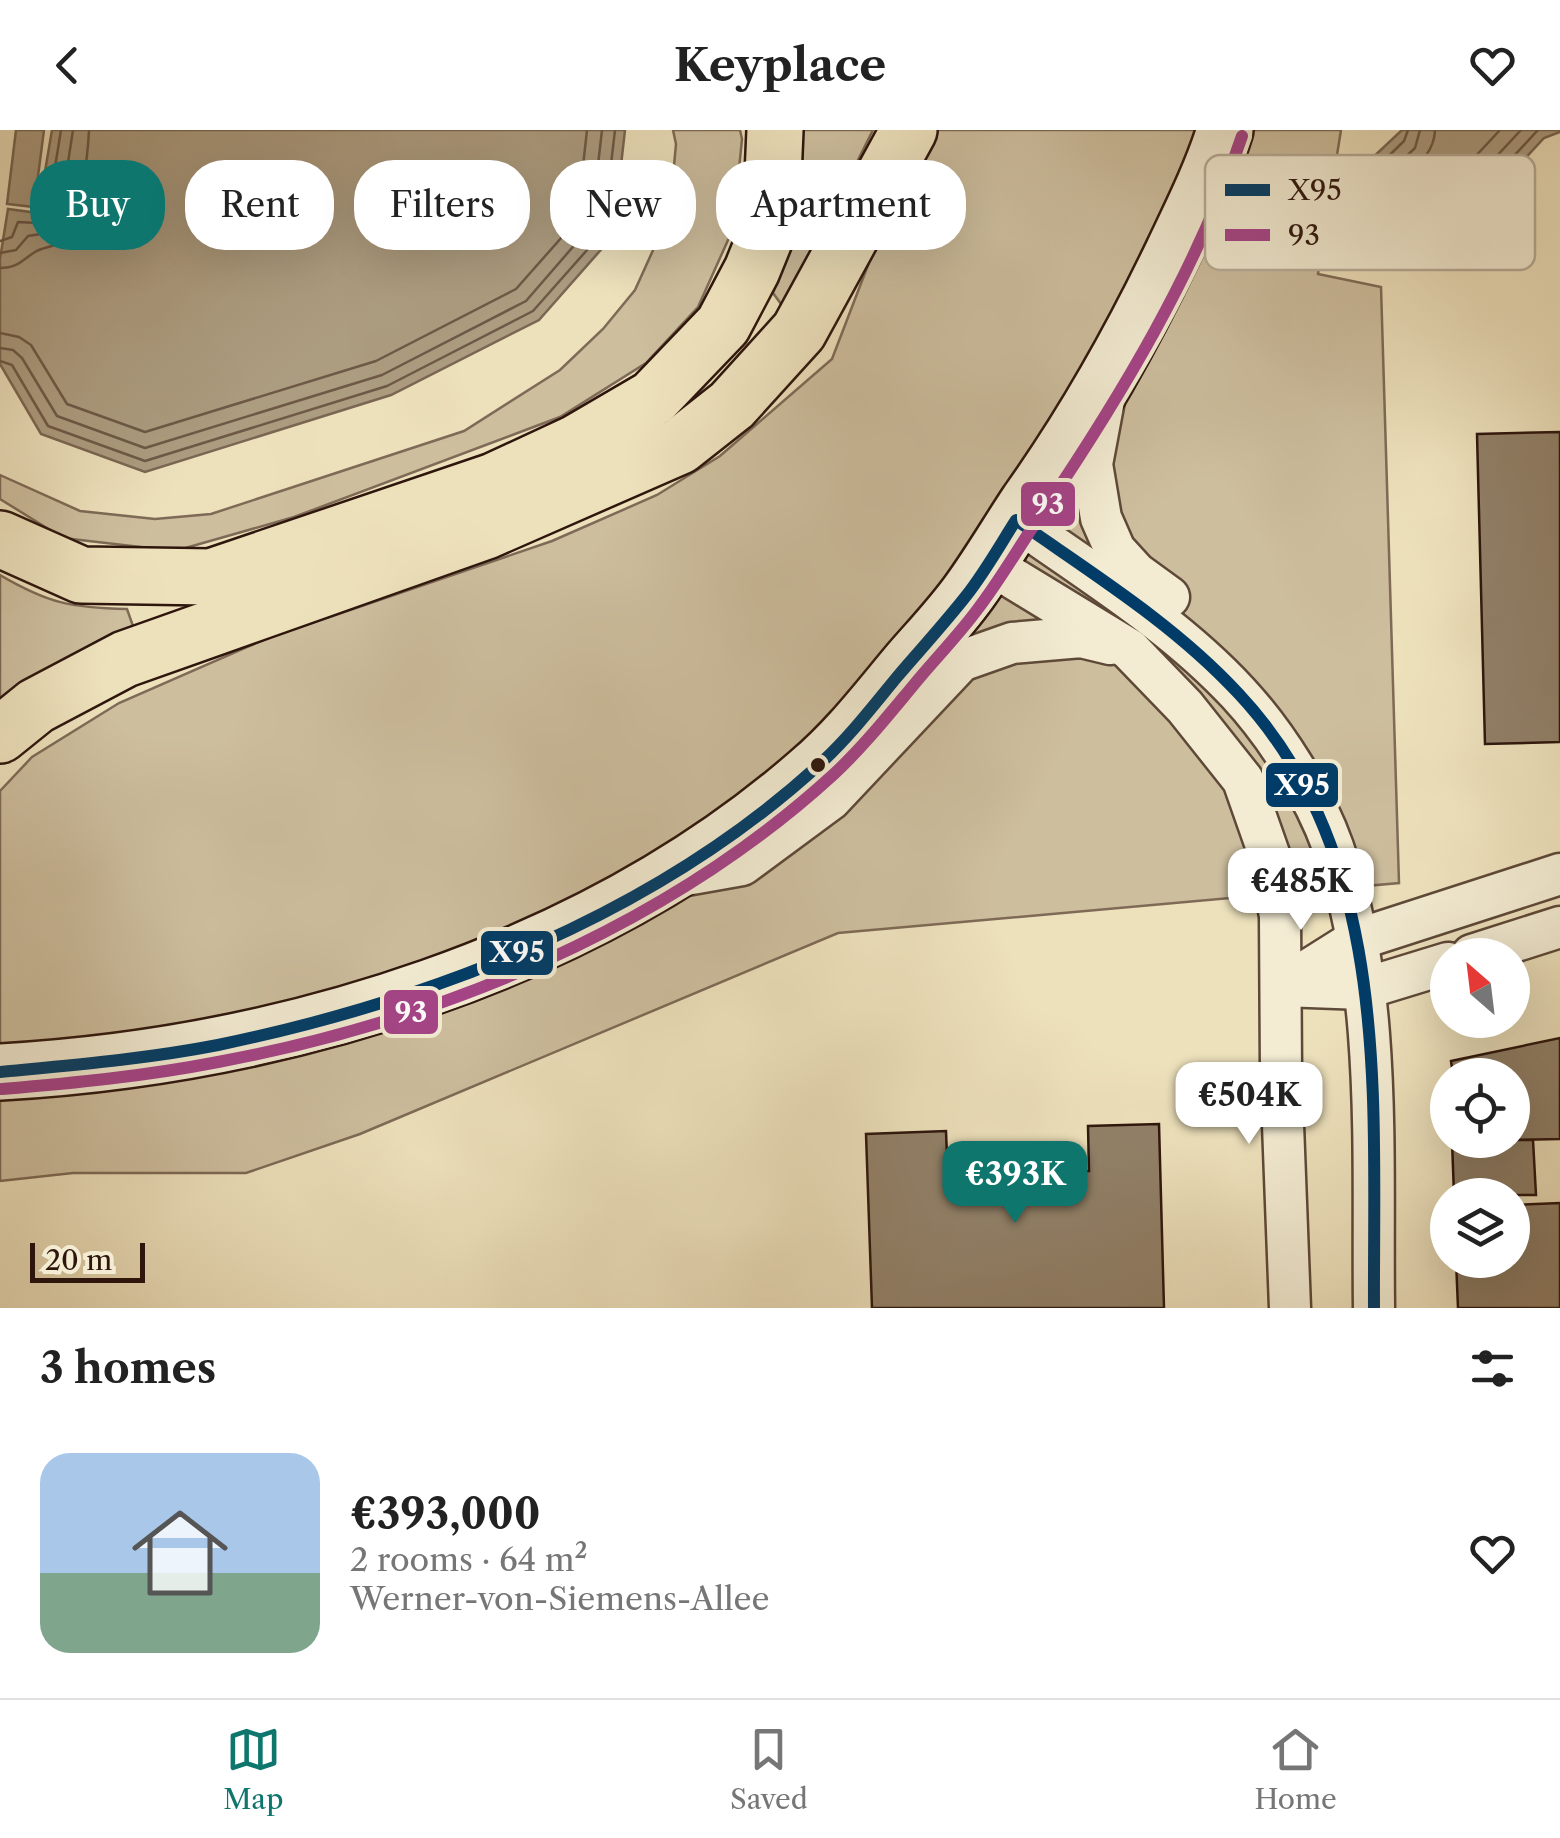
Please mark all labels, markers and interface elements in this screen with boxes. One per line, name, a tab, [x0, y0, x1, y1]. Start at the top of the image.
text: Keyplace	[674, 37, 886, 93]
icon: back	[40, 38, 95, 93]
icon: heart	[1465, 38, 1520, 93]
legend	[1205, 155, 1535, 270]
chip: Buy	[30, 160, 165, 250]
chip: Rent	[185, 160, 334, 250]
chip: Filters	[354, 160, 530, 250]
chip: New	[550, 160, 696, 250]
chip: Apartment	[716, 160, 966, 250]
text: X95	[1287, 173, 1342, 207]
text: 93	[1288, 218, 1320, 252]
line badge: 93	[1019, 480, 1077, 528]
text: 93	[1032, 487, 1064, 521]
unlabelled marker	[808, 755, 828, 775]
line badge: X95	[1264, 761, 1340, 809]
text: X95	[1273, 768, 1330, 802]
pin: €485K	[1231, 848, 1371, 933]
text: €485K	[1250, 861, 1352, 900]
line badge: X95	[479, 929, 555, 977]
text: X95	[488, 935, 545, 969]
north arrow	[1430, 938, 1530, 1038]
map controls	[1430, 938, 1530, 1278]
line badge: 93	[382, 988, 440, 1036]
text: 93	[395, 995, 427, 1029]
button: locate	[1430, 1058, 1530, 1158]
pin: €504K	[1179, 1062, 1319, 1147]
text: €504K	[1198, 1075, 1300, 1114]
pin: €393K	[945, 1141, 1085, 1226]
text: €393K	[964, 1154, 1066, 1193]
button: layers	[1430, 1178, 1530, 1278]
scale bar	[30, 1238, 145, 1282]
text: 20 m	[45, 1243, 112, 1277]
icon: filters	[1465, 1341, 1520, 1396]
text: 3 homes	[40, 1342, 216, 1394]
text: €393,000	[350, 1488, 541, 1540]
icon: home	[120, 1493, 240, 1613]
icon: heart	[1465, 1526, 1520, 1581]
text: 2 rooms · 64 m²	[350, 1540, 588, 1579]
text: Werner-von-Siemens-Allee	[350, 1579, 769, 1618]
tab: Map	[223, 1722, 283, 1816]
tab: Saved	[730, 1722, 808, 1816]
tab: Home	[1254, 1722, 1337, 1816]

